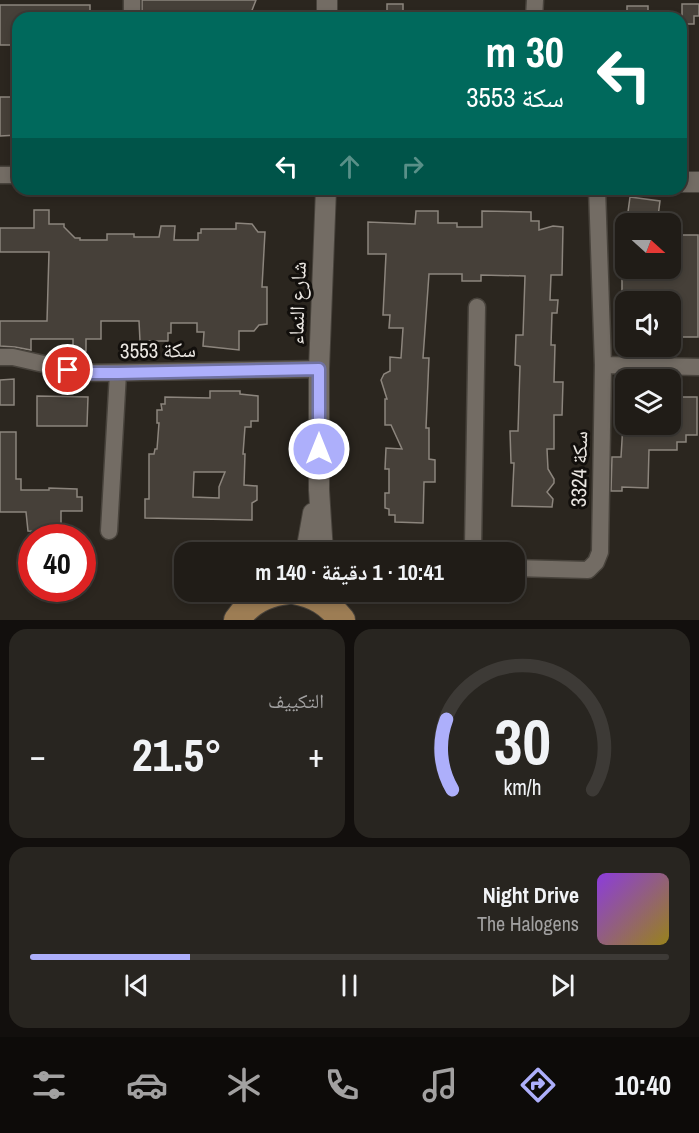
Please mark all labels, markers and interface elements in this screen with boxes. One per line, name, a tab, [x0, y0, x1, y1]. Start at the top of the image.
text: 30 m	[485, 24, 564, 80]
icon: left	[585, 36, 663, 114]
text: سكة 3553	[466, 79, 564, 115]
icon: left	[270, 150, 303, 183]
icon: ahead	[333, 150, 366, 183]
icon: right	[396, 150, 429, 183]
north arrow	[615, 213, 681, 279]
map controls	[615, 213, 681, 435]
street label: شارع النماء	[281, 261, 313, 345]
button: sound	[615, 291, 681, 357]
street label: سكة 3553	[120, 335, 196, 365]
pin	[42, 344, 93, 395]
icon: arrive	[51, 353, 84, 386]
button: layers	[615, 369, 681, 435]
position arrow	[287, 417, 351, 481]
street label: سكة 3324	[564, 431, 594, 507]
speed limit sign: 40	[18, 524, 96, 602]
text: 10:41 · 1 دقيقة · 140 m	[255, 557, 444, 587]
text: التكييف	[268, 687, 324, 714]
text: 30	[494, 699, 550, 783]
text: 21.5°	[132, 724, 222, 785]
text: −	[30, 733, 46, 777]
text: +	[308, 733, 324, 777]
text: km/h	[503, 774, 541, 803]
text: Night Drive	[483, 880, 579, 910]
text: The Halogens	[477, 910, 579, 937]
icon: previous	[120, 969, 153, 1002]
icon: pause	[333, 969, 366, 1002]
icon: next	[546, 969, 579, 1002]
icon: filters	[28, 1064, 70, 1106]
icon: car	[126, 1064, 168, 1106]
icon: climate	[223, 1064, 265, 1106]
icon: phone	[321, 1064, 363, 1106]
icon: music	[419, 1064, 461, 1106]
icon: directions	[517, 1064, 559, 1106]
text: 10:40	[615, 1067, 671, 1103]

